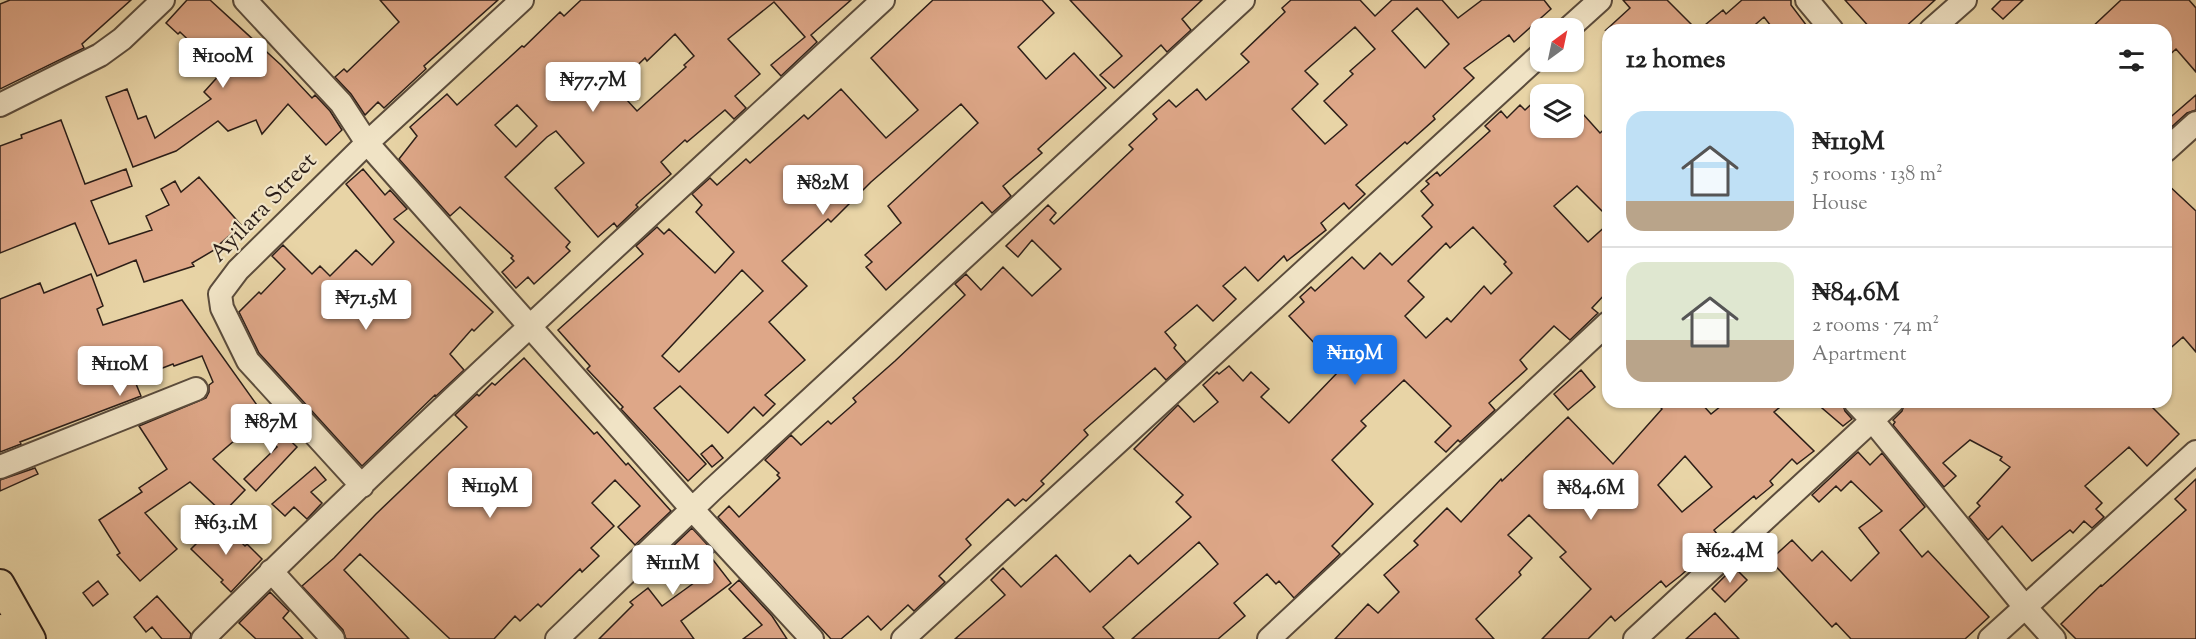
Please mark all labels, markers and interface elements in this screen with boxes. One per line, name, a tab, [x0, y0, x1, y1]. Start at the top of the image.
north arrow	[1530, 18, 1584, 72]
map controls	[1530, 18, 1584, 138]
pin: ₦100M	[181, 38, 265, 89]
text: 12 homes	[1626, 42, 1725, 79]
text: ₦100M	[193, 43, 253, 72]
icon: filters	[2115, 44, 2148, 77]
pin: ₦77.7M	[544, 62, 642, 113]
text: ₦77.7M	[560, 67, 626, 96]
button: layers	[1530, 84, 1584, 138]
text: ₦119M	[1812, 124, 1885, 161]
icon: home	[1674, 135, 1746, 207]
street label: Ayilara Street	[203, 145, 325, 271]
text: 5 rooms · 138 m²	[1812, 161, 1943, 190]
pin: ₦82M	[787, 165, 859, 216]
text: ₦82M	[797, 170, 849, 199]
text: House	[1812, 190, 1867, 219]
text: ₦84.6M	[1812, 275, 1899, 312]
pin: ₦71.5M	[317, 280, 415, 331]
text: ₦71.5M	[335, 285, 397, 314]
icon: home	[1674, 286, 1746, 358]
text: 2 rooms · 74 m²	[1812, 312, 1939, 341]
pin: ₦119M	[1313, 335, 1397, 386]
text: ₦119M	[1327, 340, 1383, 369]
text: Apartment	[1812, 341, 1907, 370]
pin: ₦110M	[78, 346, 162, 397]
text: ₦110M	[92, 351, 148, 380]
pin: ₦87M	[235, 404, 307, 455]
text: ₦87M	[245, 409, 297, 438]
pin: ₦119M	[448, 468, 532, 519]
pin: ₦84.6M	[1542, 470, 1640, 521]
text: ₦119M	[462, 473, 518, 502]
text: ₦84.6M	[1557, 475, 1625, 504]
pin: ₦63.1M	[177, 505, 275, 556]
text: ₦63.1M	[195, 510, 257, 539]
pin: ₦62.4M	[1681, 533, 1779, 584]
text: ₦62.4M	[1696, 538, 1764, 567]
pin: ₦111M	[631, 545, 715, 596]
text: ₦111M	[646, 550, 700, 579]

